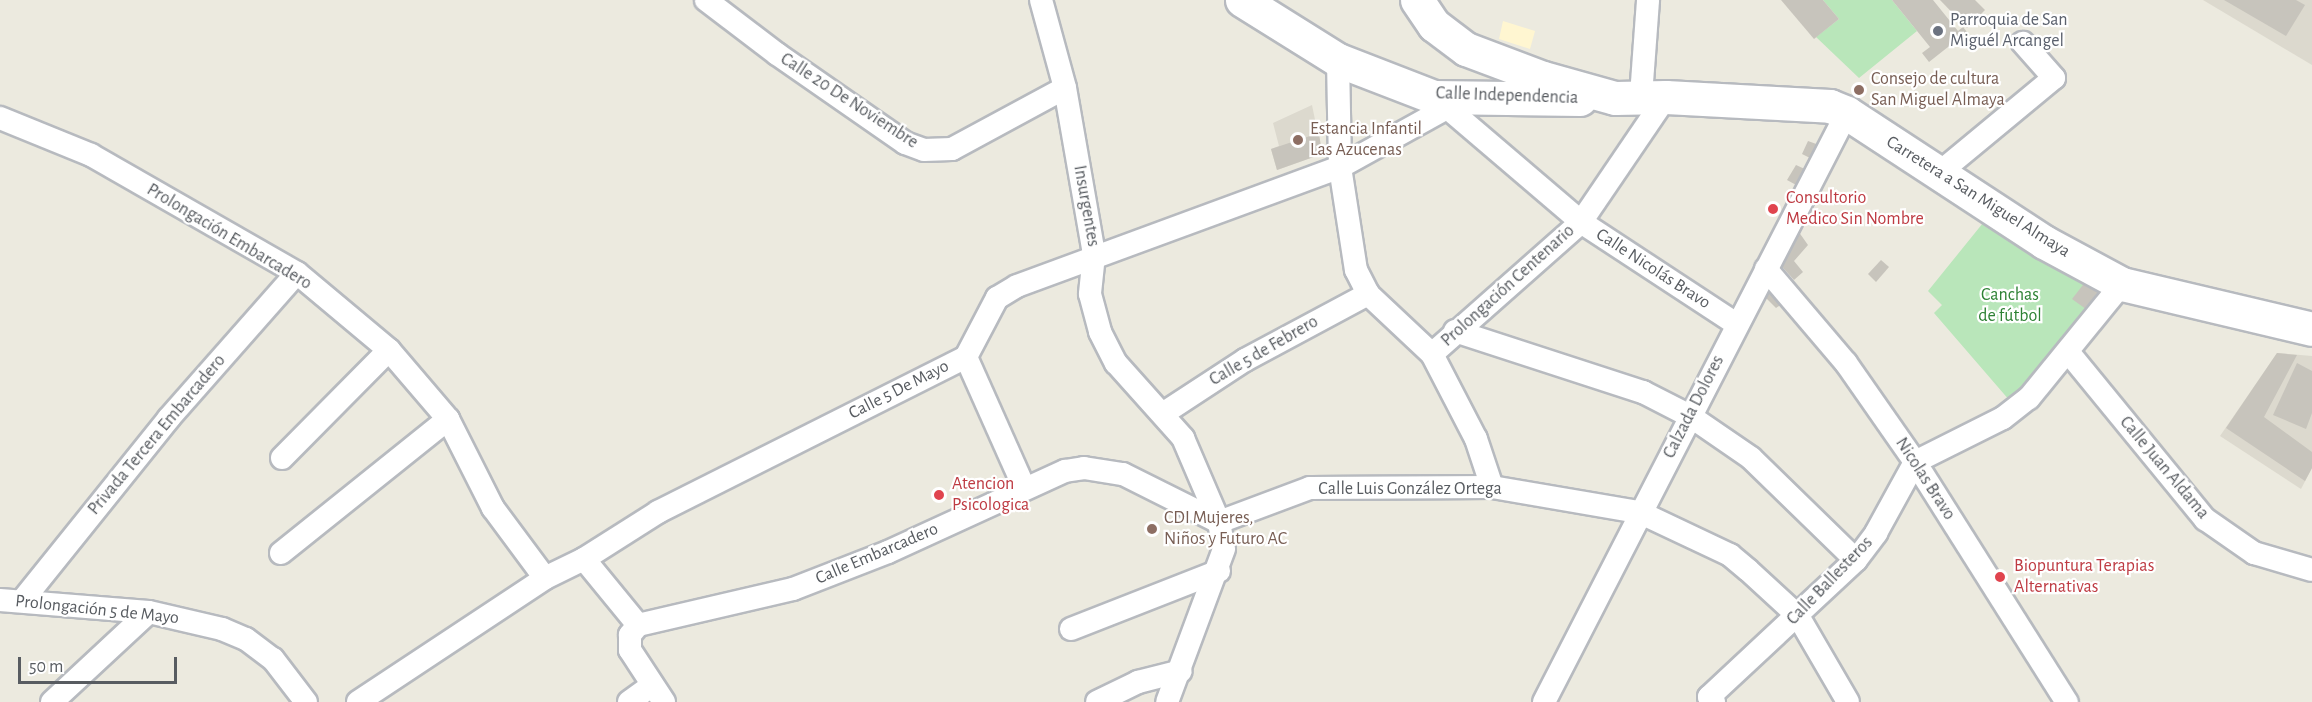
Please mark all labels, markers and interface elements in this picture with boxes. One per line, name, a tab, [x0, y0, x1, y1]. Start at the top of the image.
place label: Parroquia de San Miguél Arcangel	[1950, 10, 2068, 52]
marker: Parroquia de San Miguél Arcangel	[1931, 24, 1945, 38]
street label: Calle 20 De Noviembre	[776, 48, 922, 154]
place label: Consejo de cultura San Miguel Almaya	[1871, 69, 2005, 112]
street label: Calle Independencia	[1435, 83, 1579, 109]
marker: Consejo de cultura San Miguel Almaya	[1852, 83, 1866, 97]
place label: Estancia Infantil Las Azucenas	[1310, 119, 1422, 162]
street label: Carretera a San Miguel Almaya	[1882, 131, 2074, 263]
marker: Estancia Infantil Las Azucenas	[1291, 133, 1305, 147]
street label: Insurgentes	[1068, 164, 1104, 248]
street label: Prolongación Embarcadero	[143, 179, 315, 295]
place label: Consultorio Medico Sin Nombre	[1786, 188, 1924, 230]
marker: Consultorio Medico Sin Nombre	[1764, 200, 1782, 218]
street label: Prolongación Centenario	[1437, 220, 1579, 352]
street label: Calle Nicolás Bravo	[1592, 224, 1714, 314]
park label: Canchas de fútbol	[1978, 285, 2042, 328]
street label: Calle 5 de Febrero	[1206, 311, 1322, 391]
street label: Privada Tercera Embarcadero	[84, 350, 230, 520]
street label: Calzada Dolores	[1659, 352, 1729, 462]
street label: Calle 5 De Mayo	[845, 355, 953, 425]
street label: Calle Juan Aldama	[2115, 412, 2213, 524]
street label: Nicolas Bravo	[1890, 434, 1960, 524]
place label: Atencion Psicologica	[952, 474, 1029, 516]
street label: Calle Luis González Ortega	[1318, 478, 1502, 500]
marker: Atencion Psicologica	[930, 486, 948, 504]
place label: CDI Mujeres, Niños y Futuro AC	[1164, 508, 1287, 550]
street label: Calle Embarcadero	[812, 518, 942, 590]
marker: CDI Mujeres, Niños y Futuro AC	[1145, 522, 1159, 536]
street label: Calle Ballesteros	[1782, 532, 1878, 630]
place label: Biopuntura Terapias Alternativas	[2014, 556, 2154, 598]
marker: Biopuntura Terapias Alternativas	[1991, 568, 2009, 586]
street label: Prolongación 5 de Mayo	[14, 591, 180, 629]
scale bar	[21, 645, 180, 683]
text: 50 m	[29, 658, 63, 676]

